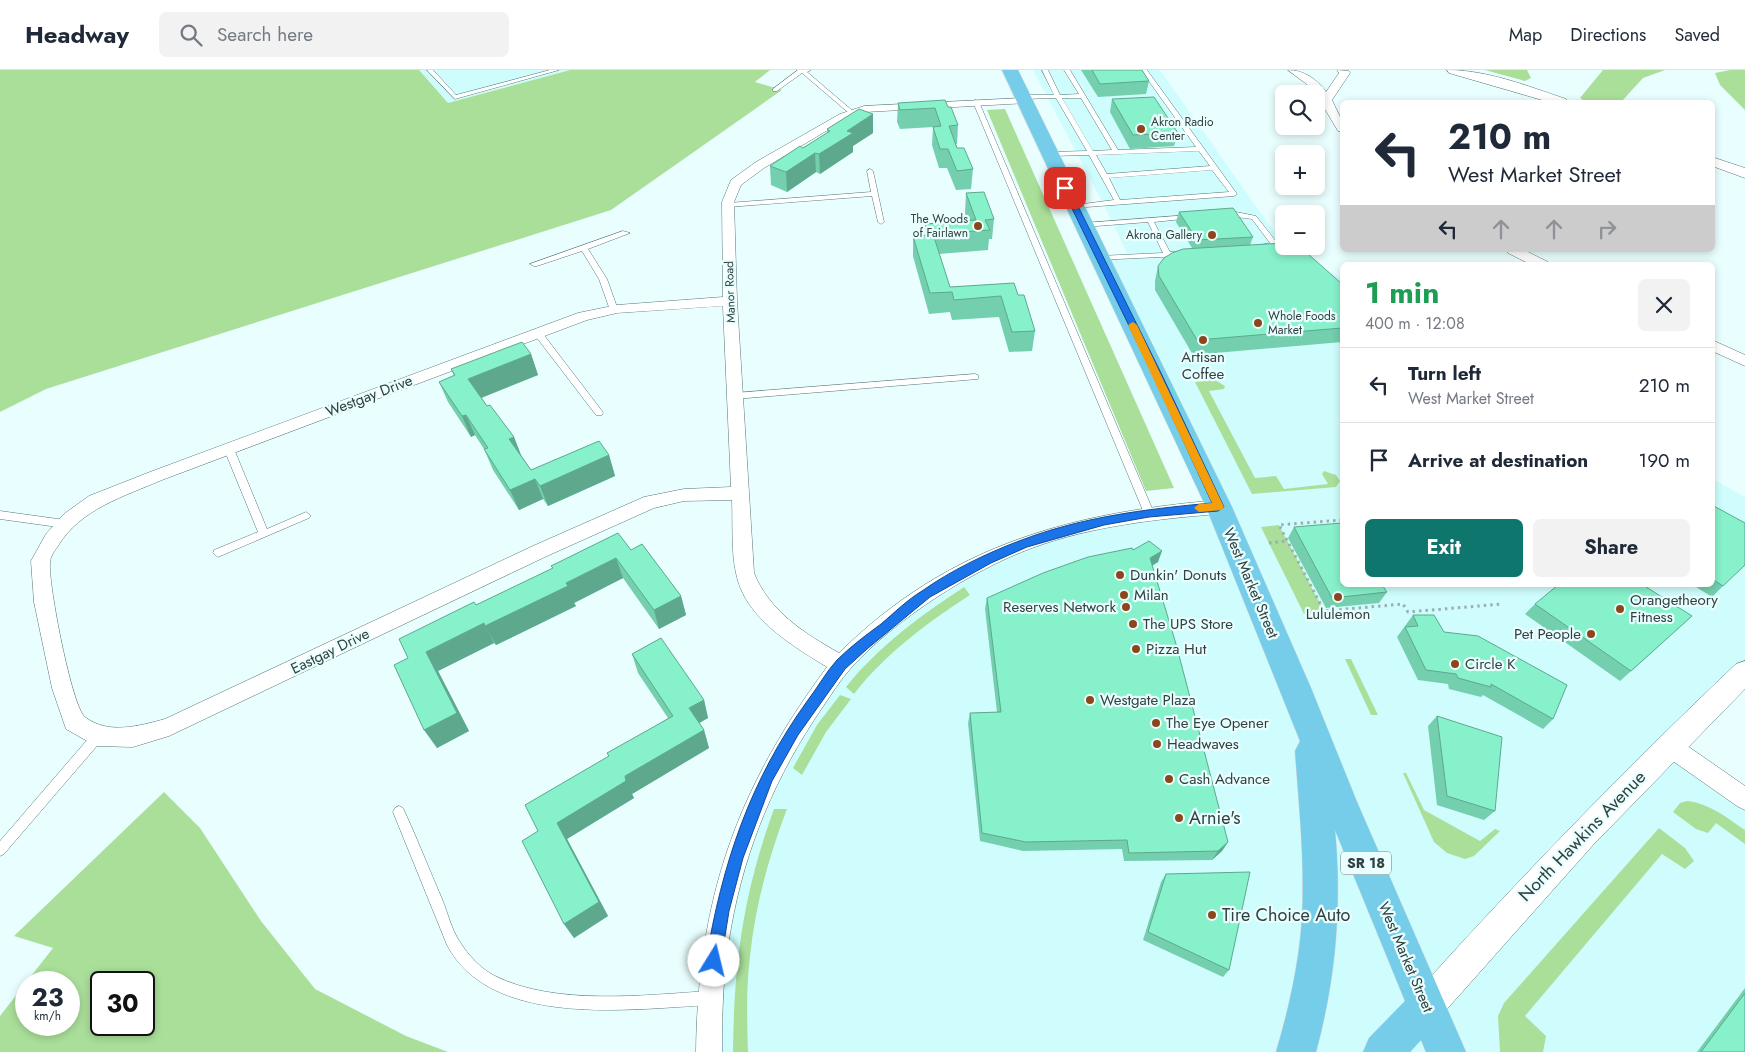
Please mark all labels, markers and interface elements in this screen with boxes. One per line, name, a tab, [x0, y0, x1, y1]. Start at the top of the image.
search box	[159, 12, 509, 57]
text: Headway	[25, 17, 129, 52]
icon: search	[177, 21, 205, 49]
text: Search here	[217, 21, 313, 48]
text: Map	[1509, 22, 1542, 48]
text: Directions	[1570, 22, 1646, 48]
text: Saved	[1674, 22, 1720, 48]
map controls	[1275, 85, 1325, 255]
button: search	[1275, 85, 1325, 135]
text: 210 m	[1448, 112, 1551, 162]
place label: Akron Radio Center	[1151, 113, 1214, 145]
icon: left	[1365, 120, 1430, 185]
marker: Akron Radio Center	[1135, 123, 1147, 135]
button: +	[1275, 145, 1325, 195]
text: West Market Street	[1448, 158, 1621, 190]
pin	[1044, 167, 1086, 209]
icon: arrive	[1051, 174, 1079, 202]
button: −	[1275, 205, 1325, 255]
place label: The Woods of Fairlawn	[911, 210, 968, 242]
icon: left	[1434, 215, 1462, 243]
icon: ahead	[1487, 215, 1515, 243]
icon: ahead	[1540, 215, 1568, 243]
icon: right	[1593, 215, 1621, 243]
marker: The Woods of Fairlawn	[972, 220, 984, 232]
place label: Akrona Gallery	[1126, 226, 1203, 244]
marker: Akrona Gallery	[1206, 229, 1218, 241]
street label: Manor Road	[720, 261, 740, 323]
text: 1 min	[1365, 271, 1439, 314]
button: close	[1638, 279, 1690, 331]
place label: Whole Foods Market	[1268, 307, 1336, 339]
text: 400 m · 12:08	[1365, 312, 1465, 335]
marker: Whole Foods Market	[1252, 317, 1264, 329]
marker: Artisan Coffee	[1197, 334, 1209, 346]
place label: Artisan Coffee	[1181, 346, 1225, 385]
text: Turn left	[1408, 360, 1481, 387]
street label: Westgay Drive	[323, 369, 416, 423]
icon: left	[1365, 371, 1393, 399]
text: 210 m	[1639, 372, 1690, 399]
text: West Market Street	[1408, 387, 1534, 410]
icon: arrive	[1365, 446, 1393, 474]
text: Arrive at destination	[1408, 447, 1588, 474]
text: 190 m	[1639, 447, 1690, 474]
button: Exit	[1365, 519, 1523, 577]
button: Share	[1533, 519, 1690, 577]
street label: West Market Street	[1218, 524, 1284, 642]
place label: Dunkin' Donuts	[1130, 564, 1226, 586]
marker: Dunkin' Donuts	[1114, 569, 1126, 581]
place label: Milan	[1134, 584, 1169, 606]
marker: Milan	[1118, 589, 1130, 601]
place label: Orangetheory Fitness	[1630, 589, 1718, 628]
marker: Lululemon	[1332, 591, 1344, 603]
place label: Reserves Network	[1003, 596, 1116, 618]
marker: Reserves Network	[1120, 601, 1132, 613]
place label: Lululemon	[1306, 603, 1370, 625]
marker: Orangetheory Fitness	[1614, 603, 1626, 615]
place label: The UPS Store	[1143, 613, 1233, 635]
marker: The UPS Store	[1127, 618, 1139, 630]
street label: Eastgay Drive	[287, 622, 373, 680]
place label: Pet People	[1514, 623, 1581, 645]
marker: Pet People	[1585, 628, 1597, 640]
place label: Pizza Hut	[1146, 638, 1207, 660]
marker: Pizza Hut	[1130, 643, 1142, 655]
place label: Circle K	[1465, 653, 1516, 675]
marker: Circle K	[1449, 658, 1461, 670]
place label: Westgate Plaza	[1100, 689, 1196, 711]
marker: Westgate Plaza	[1084, 694, 1096, 706]
place label: The Eye Opener	[1166, 712, 1270, 734]
marker: The Eye Opener	[1150, 717, 1162, 729]
place label: Headwaves	[1167, 733, 1239, 755]
marker: Headwaves	[1151, 738, 1163, 750]
street label: North Hawkins Avenue	[1512, 765, 1652, 907]
place label: Cash Advance	[1179, 768, 1270, 790]
marker: Cash Advance	[1163, 773, 1175, 785]
place label: Arnie's	[1189, 805, 1241, 831]
marker: Arnie's	[1173, 812, 1185, 824]
road number: SR 18	[1341, 851, 1391, 874]
street label: West Market Street	[1373, 898, 1439, 1016]
place label: Tire Choice Auto	[1222, 902, 1350, 928]
marker: Tire Choice Auto	[1206, 909, 1218, 921]
position arrow	[687, 934, 739, 986]
speed limit sign: 30	[90, 971, 155, 1036]
text: 23	[32, 979, 63, 1015]
text: km/h	[34, 1007, 61, 1025]

